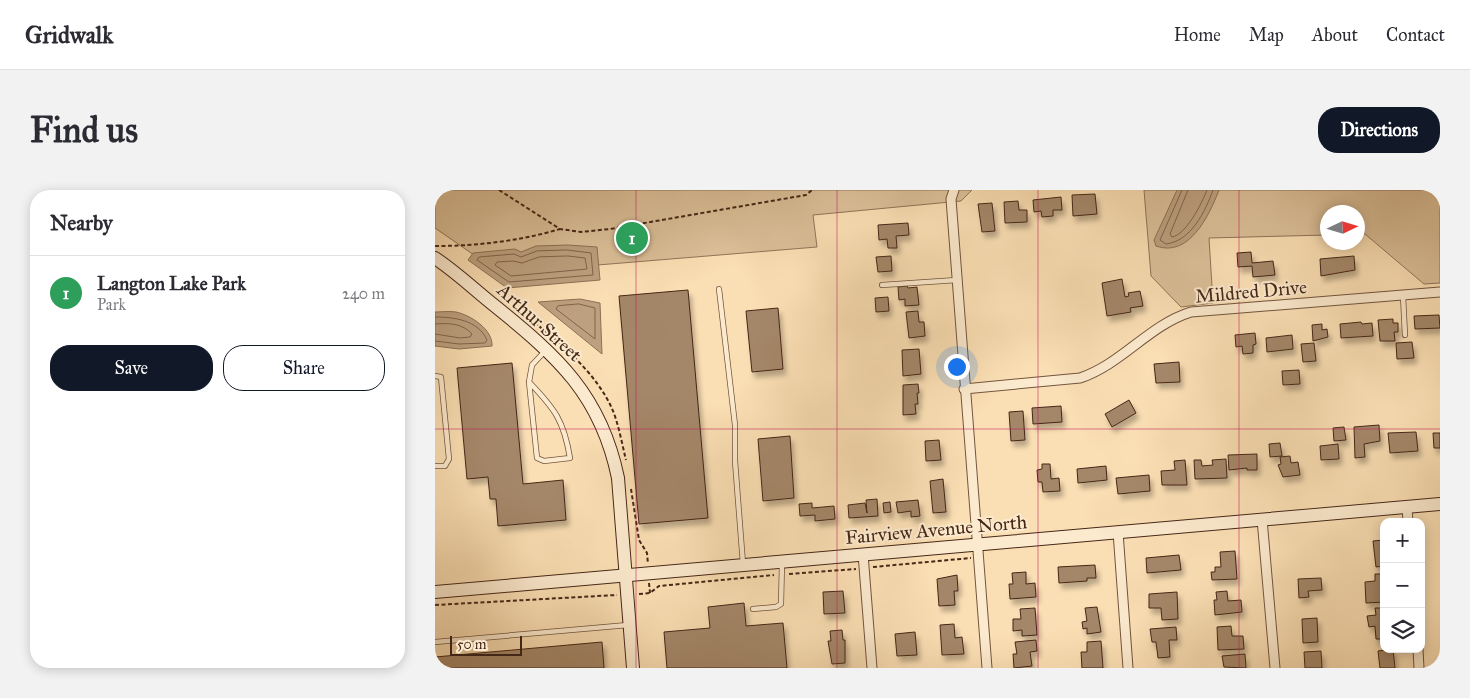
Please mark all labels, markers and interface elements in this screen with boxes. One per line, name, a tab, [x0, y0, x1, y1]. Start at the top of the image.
text: Gridwalk	[25, 20, 113, 50]
text: Home	[1174, 24, 1221, 46]
text: Map	[1249, 24, 1284, 46]
text: About	[1312, 24, 1358, 46]
text: Contact	[1386, 24, 1445, 46]
button: Directions	[1318, 107, 1440, 153]
text: Find us	[30, 109, 138, 152]
north arrow	[1320, 205, 1365, 250]
text: Nearby	[50, 210, 113, 236]
pin: 1	[616, 219, 648, 257]
text: Langton Lake Park	[97, 272, 246, 295]
street label: Mildred Drive	[1194, 275, 1308, 308]
street label: Arthur Street	[492, 278, 587, 366]
text: 1	[63, 284, 69, 303]
text: 240 m	[342, 284, 385, 303]
text: Park	[97, 295, 126, 314]
button: Save	[50, 345, 213, 391]
button: Share	[223, 345, 385, 391]
your location	[944, 354, 970, 380]
street label: Fairview Avenue North	[844, 510, 1028, 549]
map controls	[1380, 518, 1425, 653]
button: +	[1380, 518, 1425, 563]
button: −	[1380, 563, 1425, 608]
button: layers	[1380, 608, 1425, 653]
scale bar	[450, 633, 523, 656]
text: 50 m	[457, 636, 486, 653]

